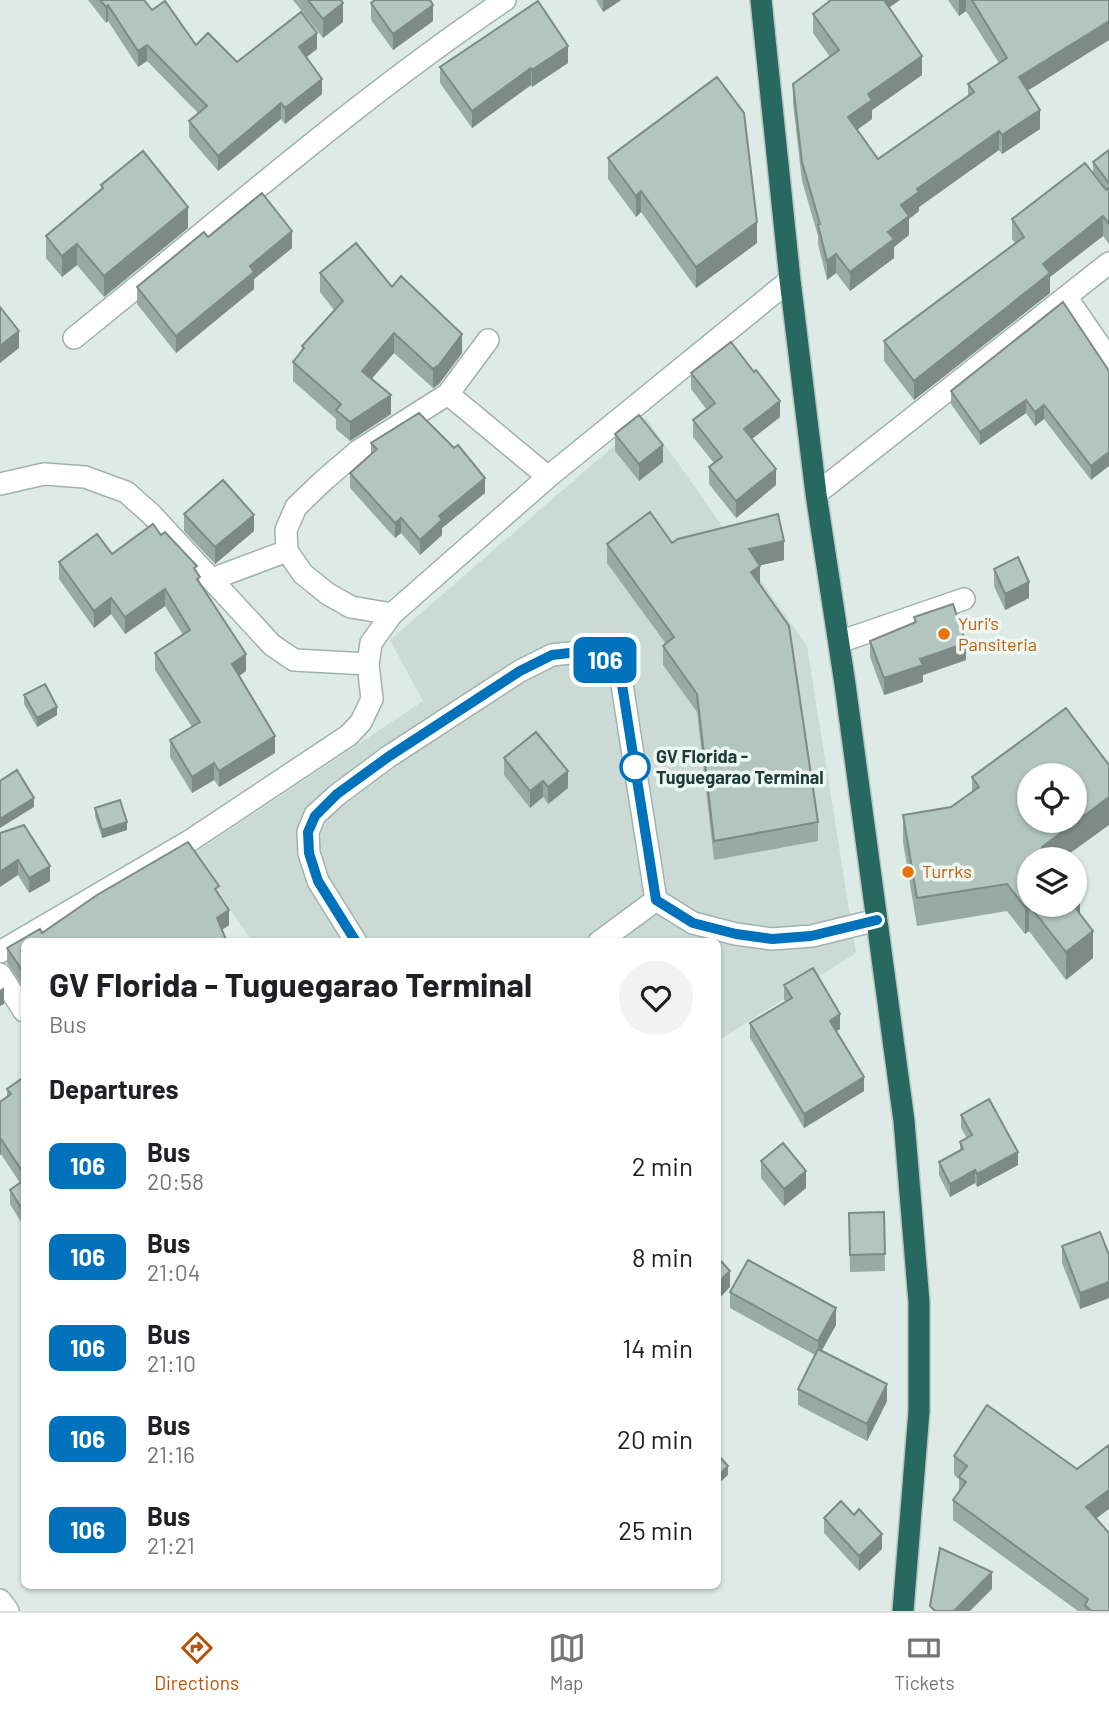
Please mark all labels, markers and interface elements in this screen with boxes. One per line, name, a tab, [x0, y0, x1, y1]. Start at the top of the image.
place label: Yuri's Pansiteria	[958, 612, 1037, 655]
marker: Yuri's Pansiteria	[936, 626, 952, 642]
line badge: 106	[565, 637, 645, 683]
text: 106	[587, 645, 623, 674]
place label: GV Florida - Tuguegarao Terminal	[656, 745, 824, 788]
marker: GV Florida - Tuguegarao Terminal	[620, 752, 650, 782]
map controls	[1017, 763, 1087, 917]
button: locate	[1017, 763, 1087, 833]
button: layers	[1017, 847, 1087, 917]
place label: Turrks	[922, 860, 972, 882]
marker: Turrks	[900, 864, 916, 880]
button: heart	[619, 961, 693, 1035]
text: GV Florida - Tuguegarao Terminal	[49, 964, 532, 1004]
text: Bus	[49, 1010, 87, 1038]
text: Departures	[49, 1073, 179, 1104]
text: Bus	[147, 1136, 190, 1167]
text: 2 min	[632, 1150, 693, 1181]
text: 106	[70, 1151, 105, 1180]
text: 20:58	[147, 1167, 204, 1195]
text: Bus	[147, 1227, 190, 1258]
text: 8 min	[632, 1241, 693, 1272]
text: 106	[70, 1242, 105, 1271]
text: 21:04	[147, 1258, 201, 1286]
text: Bus	[147, 1318, 190, 1349]
text: 14 min	[622, 1332, 693, 1363]
text: 106	[70, 1333, 105, 1362]
text: 21:10	[147, 1349, 196, 1377]
text: Bus	[147, 1409, 190, 1440]
text: 20 min	[617, 1423, 693, 1454]
text: 106	[70, 1424, 105, 1453]
text: 21:16	[147, 1440, 195, 1468]
text: Bus	[147, 1500, 190, 1531]
text: 25 min	[618, 1514, 693, 1545]
text: 106	[70, 1515, 105, 1544]
text: 21:21	[147, 1531, 195, 1559]
tab: Directions	[154, 1629, 239, 1694]
tab: Map	[548, 1629, 586, 1694]
tab: Tickets	[894, 1629, 955, 1694]

